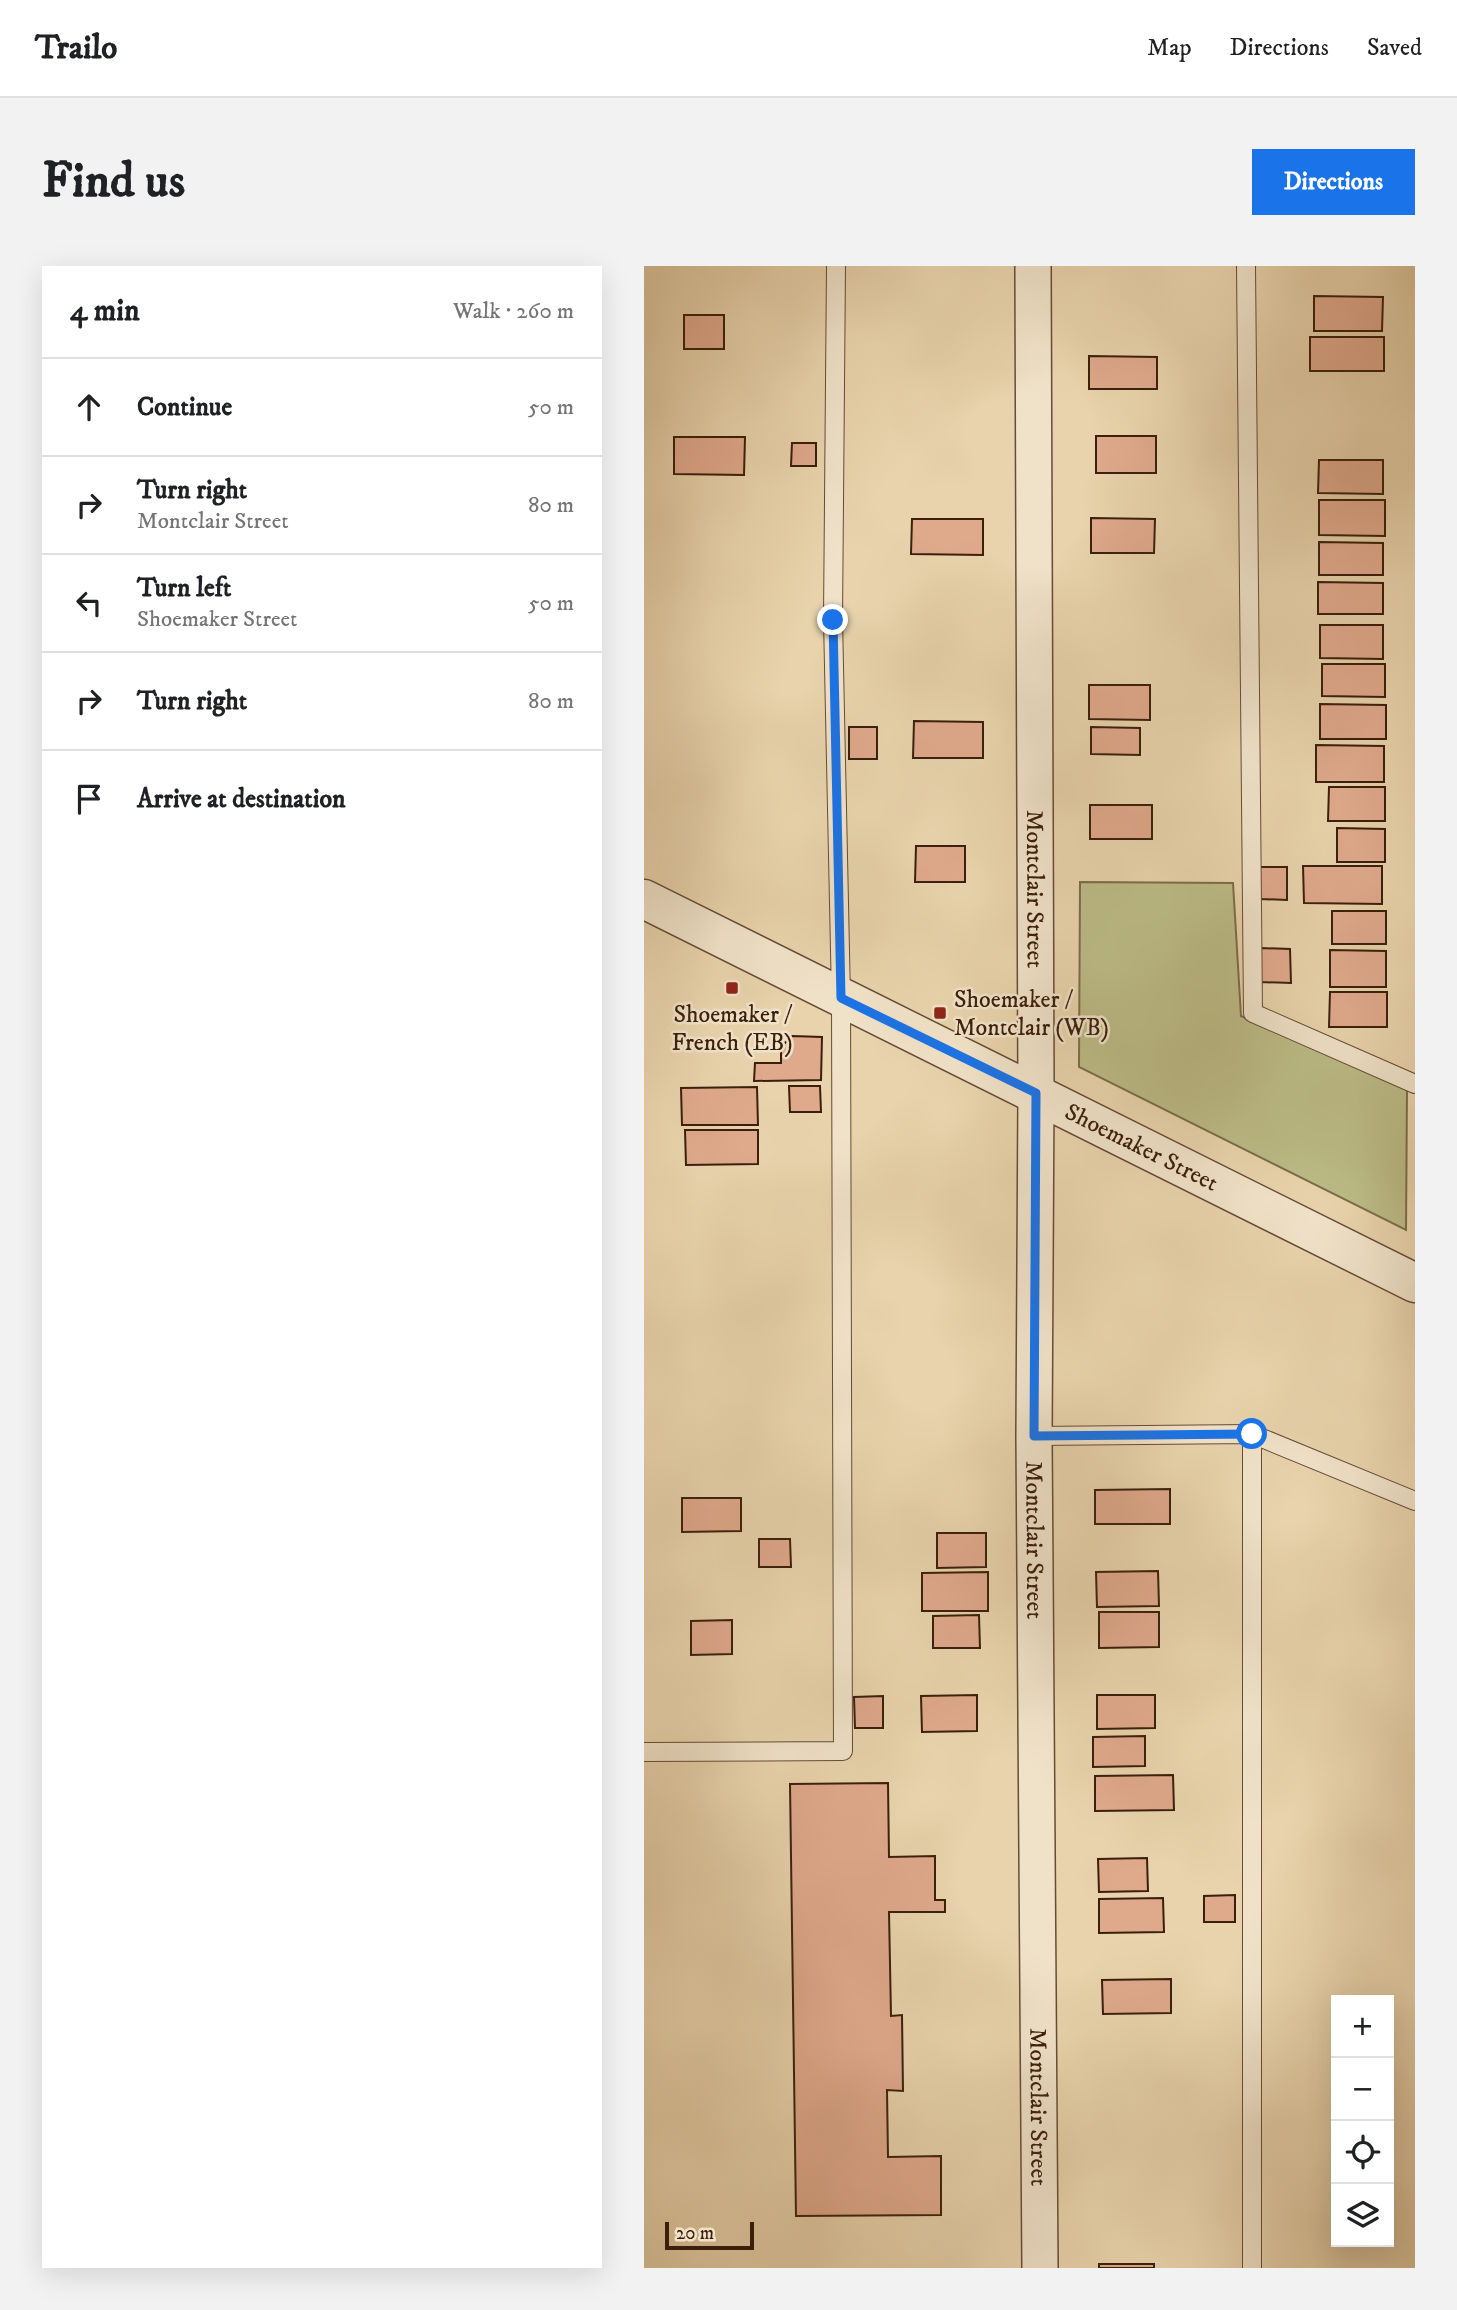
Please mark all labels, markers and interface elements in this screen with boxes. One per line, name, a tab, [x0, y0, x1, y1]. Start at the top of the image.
text: Trailo	[35, 28, 117, 69]
text: Map	[1147, 33, 1192, 63]
text: Directions	[1230, 33, 1329, 63]
text: Saved	[1367, 33, 1422, 63]
button: Directions	[1252, 149, 1415, 215]
text: Find us	[42, 151, 185, 213]
text: 4 min	[70, 293, 140, 330]
text: Walk · 260 m	[453, 297, 574, 326]
icon: ahead	[70, 388, 108, 426]
text: Continue	[137, 391, 232, 424]
text: 50 m	[528, 393, 574, 422]
text: Turn right	[137, 474, 247, 507]
icon: right	[70, 486, 108, 524]
text: 80 m	[528, 491, 574, 520]
text: Montclair Street	[137, 507, 289, 536]
text: Turn left	[137, 572, 231, 605]
icon: left	[70, 584, 108, 622]
text: 50 m	[528, 589, 574, 618]
route end	[817, 604, 848, 635]
text: Shoemaker Street	[137, 605, 297, 634]
icon: right	[70, 682, 108, 720]
text: Turn right	[137, 685, 247, 718]
text: 80 m	[528, 687, 574, 716]
icon: arrive	[70, 780, 108, 818]
text: Arrive at destination	[137, 783, 346, 816]
street label: Montclair Street	[1019, 810, 1050, 968]
marker: Shoemaker / French (EB)	[724, 980, 740, 996]
place label: Shoemaker / Montclair (WB)	[954, 985, 1109, 1043]
place label: Shoemaker / French (EB)	[671, 1000, 793, 1058]
marker: Shoemaker / Montclair (WB)	[932, 1005, 948, 1021]
street label: Shoemaker Street	[1060, 1097, 1223, 1199]
route start	[1236, 1418, 1267, 1449]
street label: Montclair Street	[1018, 1461, 1049, 1620]
map controls	[1331, 1995, 1394, 2247]
button: +	[1331, 1995, 1394, 2058]
street label: Montclair Street	[1022, 2028, 1053, 2186]
button: −	[1331, 2058, 1394, 2121]
button: locate	[1331, 2121, 1394, 2184]
button: layers	[1331, 2184, 1394, 2247]
scale bar	[665, 2219, 754, 2251]
text: 20 m	[676, 2222, 714, 2245]

